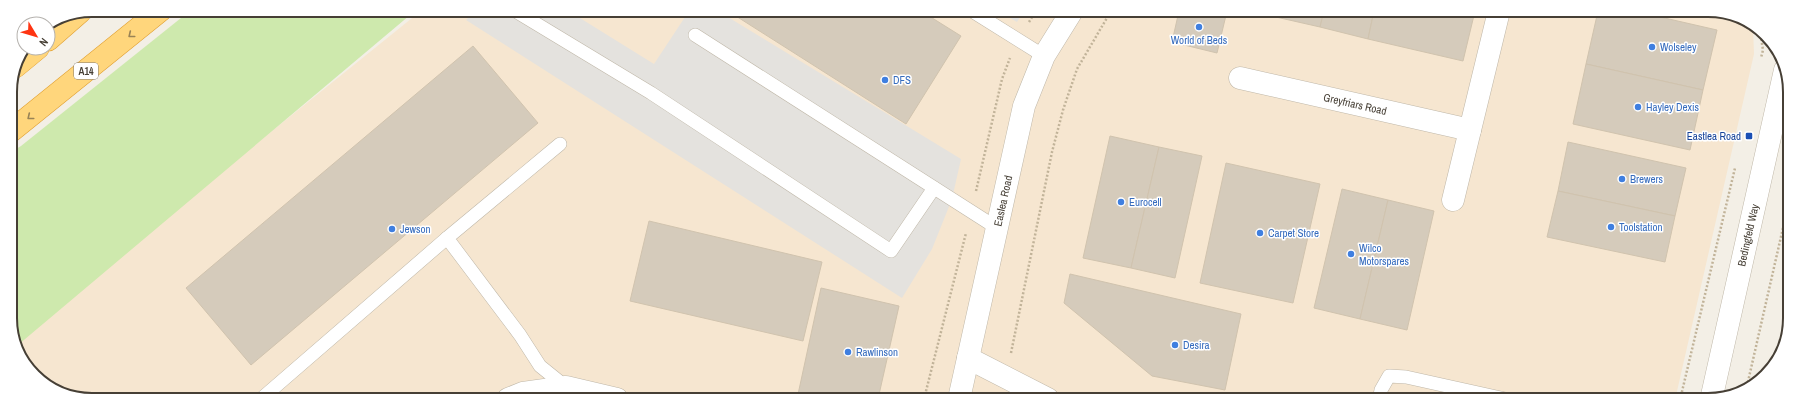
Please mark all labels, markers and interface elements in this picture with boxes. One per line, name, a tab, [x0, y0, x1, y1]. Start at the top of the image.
north arrow	[16, 16, 56, 56]
marker: World of Beds	[1194, 22, 1204, 32]
one-way arrow	[128, 30, 135, 37]
place label: World of Beds	[1171, 33, 1228, 47]
text: N	[36, 35, 51, 49]
place label: Wolseley	[1660, 40, 1697, 54]
marker: Wolseley	[1647, 42, 1657, 52]
road number: A14	[74, 63, 98, 79]
place label: DFS	[893, 73, 911, 87]
marker: DFS	[880, 75, 890, 85]
street label: Greyfriars Road	[1322, 90, 1388, 118]
place label: Hayley Dexis	[1646, 100, 1700, 114]
marker: Hayley Dexis	[1633, 102, 1643, 112]
one-way arrow	[27, 112, 34, 119]
place label: Eastlea Road	[1687, 129, 1741, 143]
marker: Eastlea Road	[1744, 131, 1754, 141]
place label: Brewers	[1630, 172, 1664, 186]
street label: Easlea Road	[991, 174, 1015, 228]
marker: Brewers	[1617, 174, 1627, 184]
place label: Eurocell	[1129, 195, 1162, 209]
marker: Eurocell	[1116, 197, 1126, 207]
street label: Bedingfeld Way	[1734, 202, 1762, 268]
place label: Toolstation	[1619, 220, 1663, 234]
place label: Jewson	[400, 222, 431, 236]
marker: Toolstation	[1606, 222, 1616, 232]
marker: Jewson	[387, 224, 397, 234]
place label: Carpet Store	[1268, 226, 1319, 240]
marker: Carpet Store	[1255, 228, 1265, 238]
place label: Wilco Motorspares	[1359, 241, 1410, 268]
marker: Wilco Motorspares	[1346, 249, 1356, 259]
place label: Desira	[1183, 338, 1210, 352]
marker: Desira	[1170, 340, 1180, 350]
place label: Rawlinson	[856, 345, 898, 359]
marker: Rawlinson	[843, 347, 853, 357]

